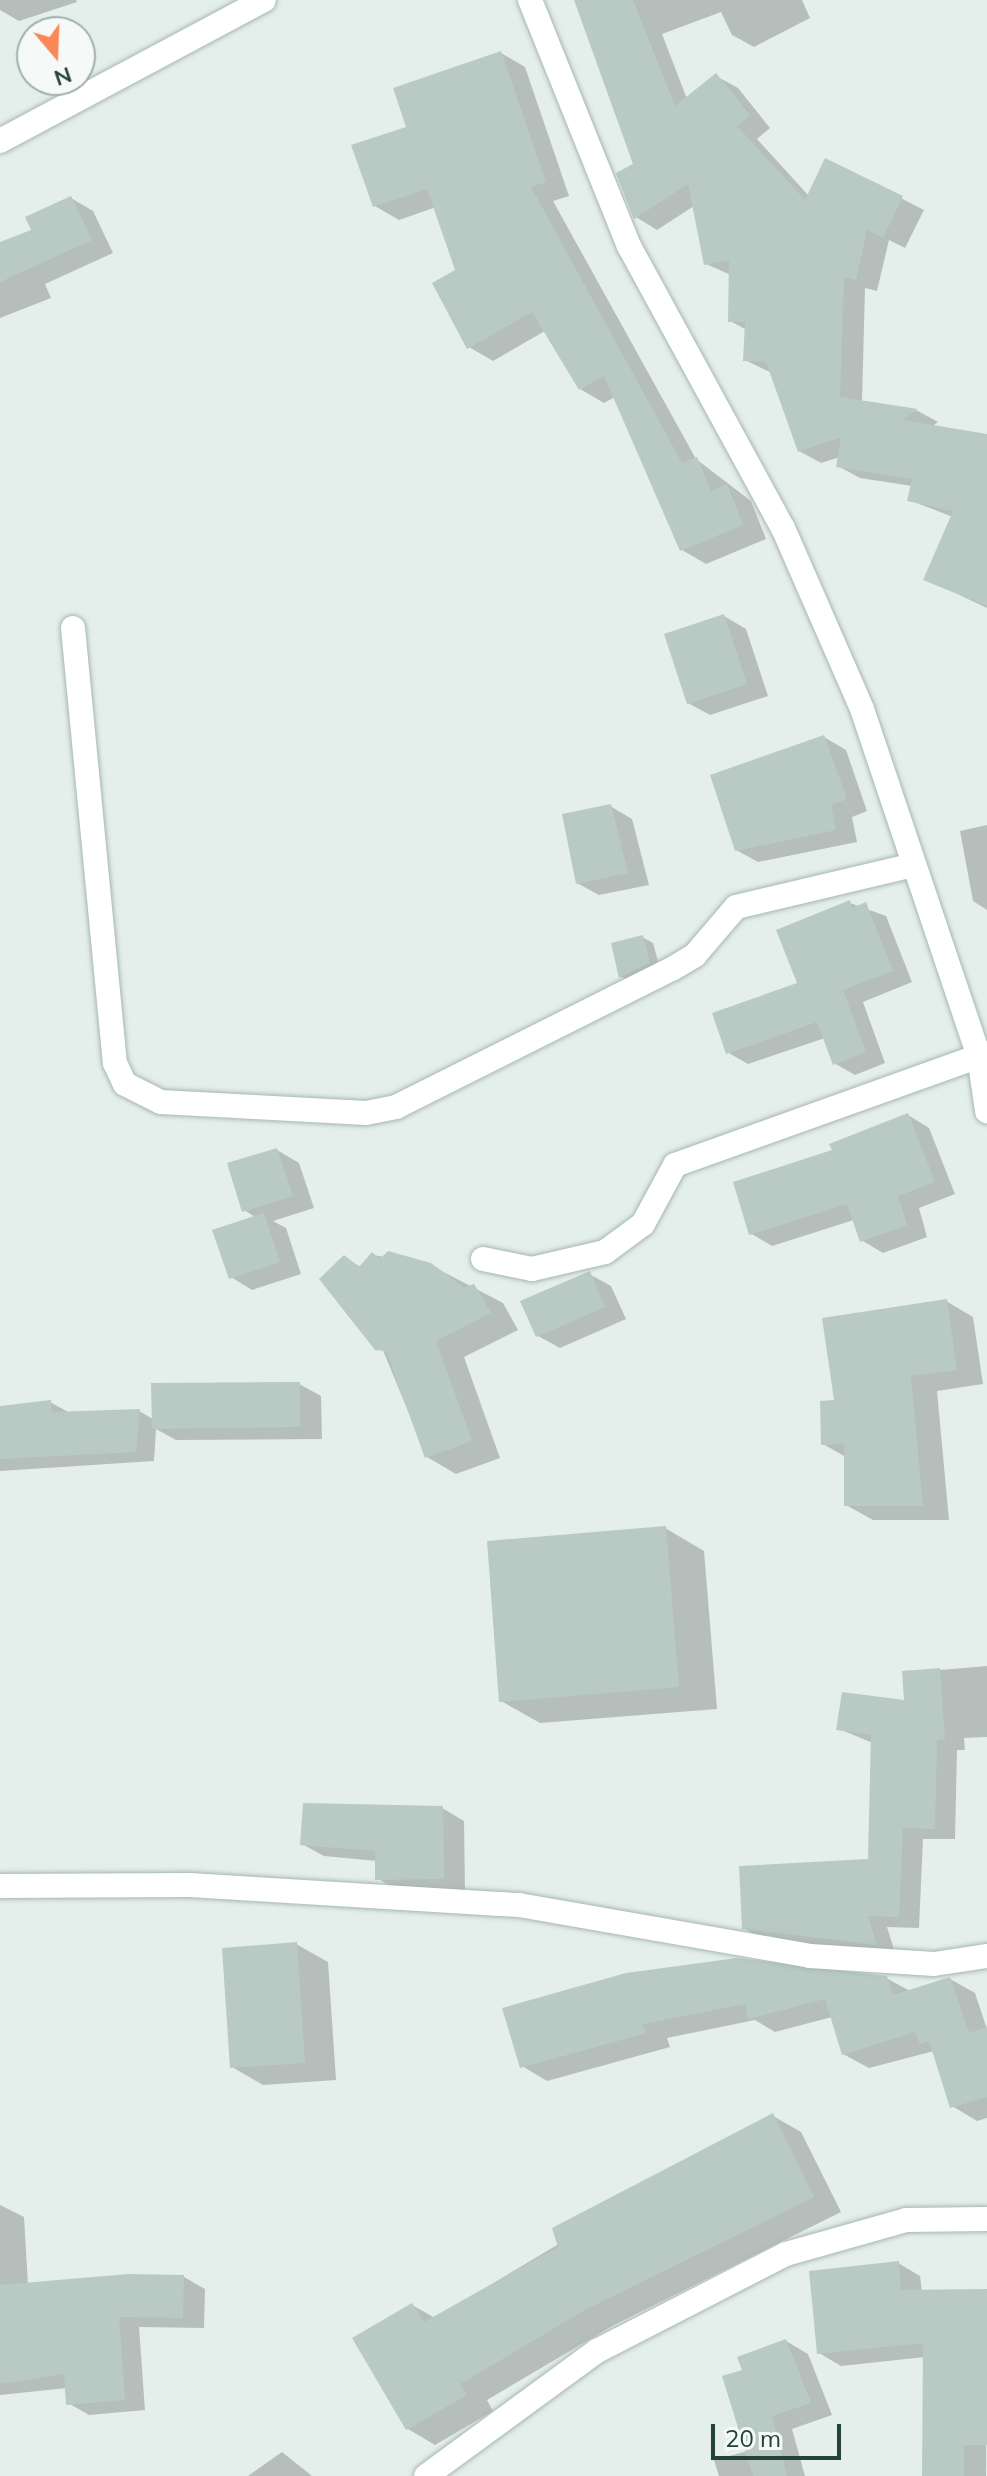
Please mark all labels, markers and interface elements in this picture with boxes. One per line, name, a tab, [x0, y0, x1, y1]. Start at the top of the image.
north arrow	[16, 16, 96, 96]
text: N	[51, 61, 76, 93]
scale bar	[715, 2408, 845, 2458]
text: 20 m	[725, 2423, 781, 2453]

